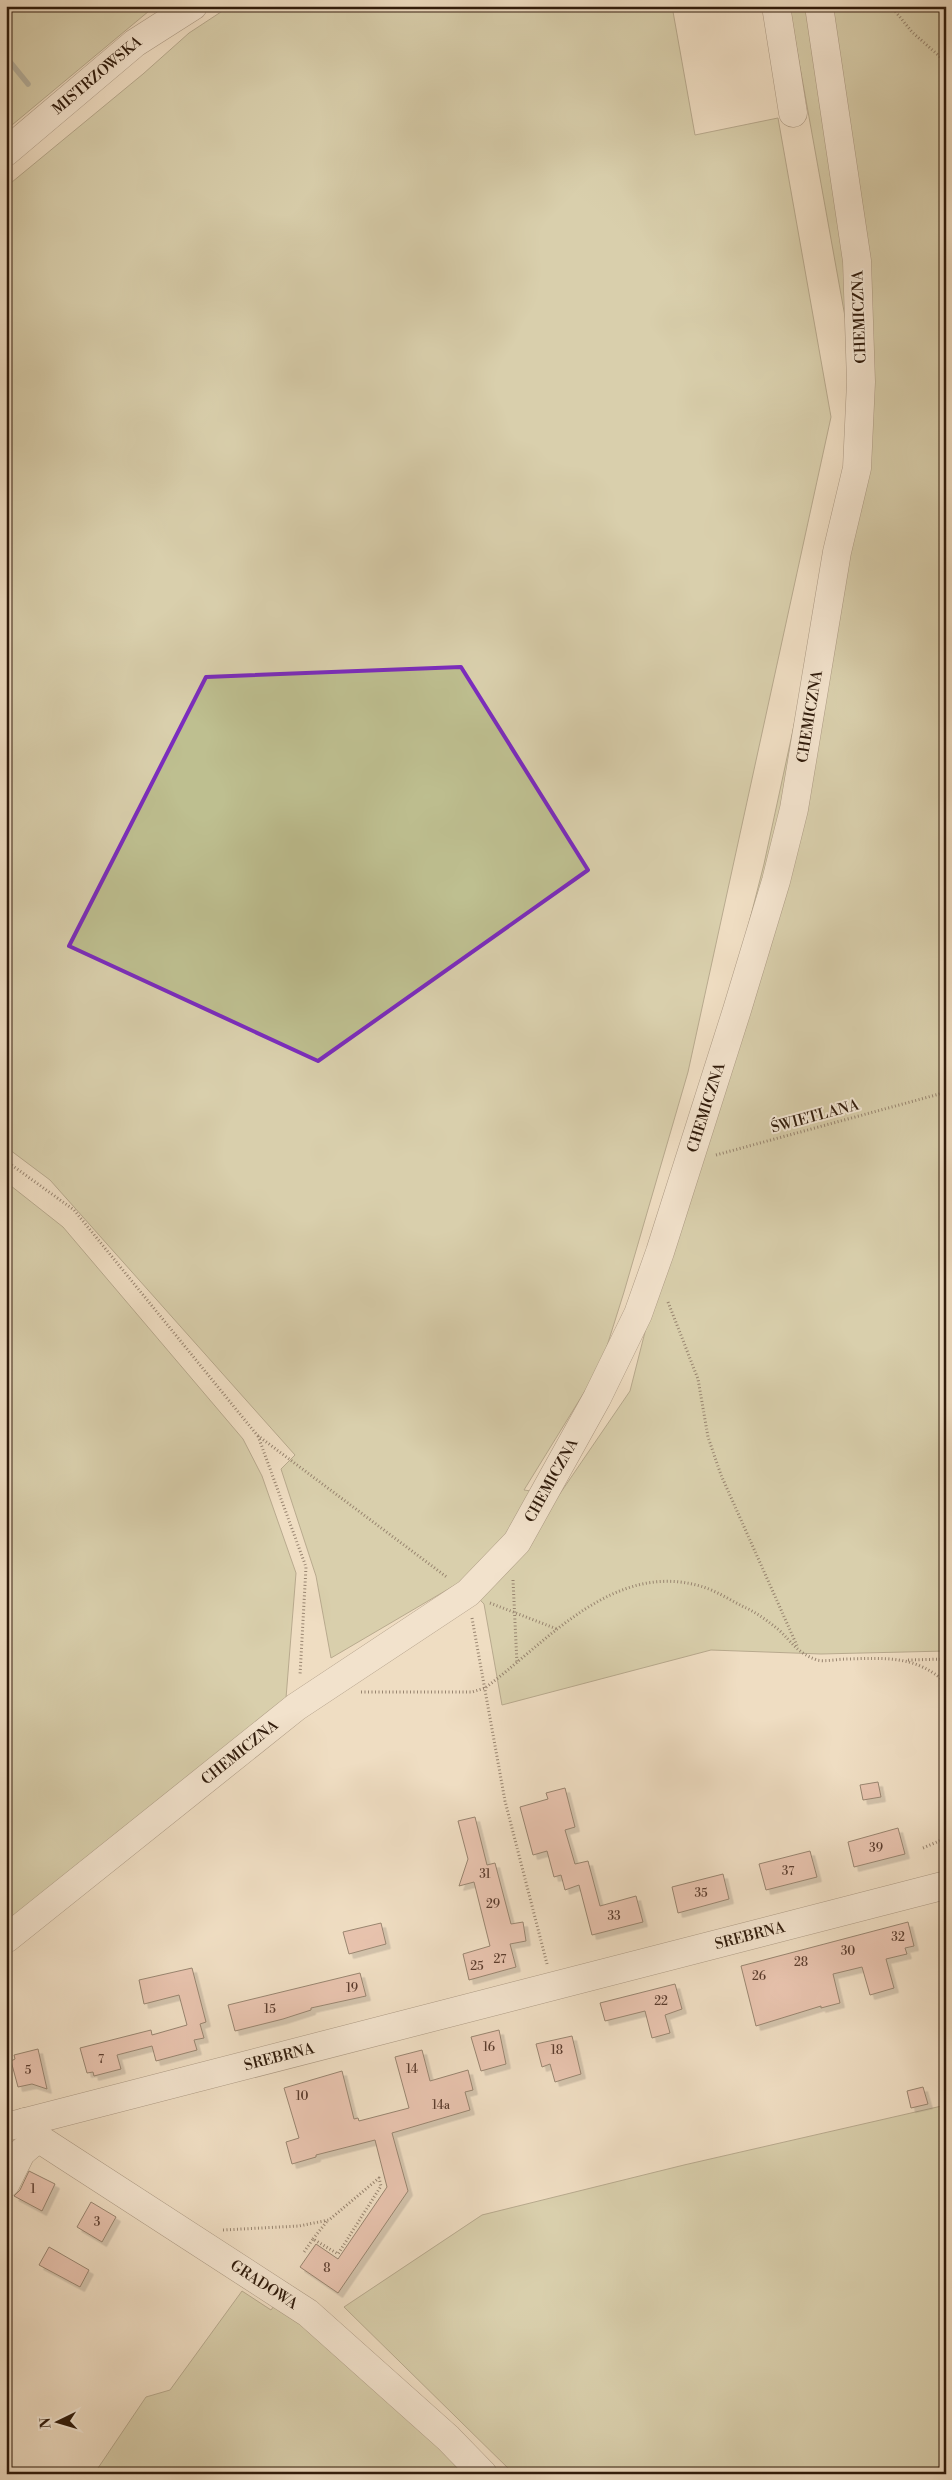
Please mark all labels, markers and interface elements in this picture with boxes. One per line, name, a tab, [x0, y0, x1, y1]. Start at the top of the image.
street label: MISTRZOWSKA	[48, 32, 146, 119]
street label: CHEMICZNA	[848, 269, 871, 364]
street label: CHEMICZNA	[793, 668, 827, 764]
street label: CHEMICZNA	[683, 1060, 730, 1155]
street label: ŚWIETLANA	[769, 1094, 862, 1137]
street label: CHEMICZNA	[521, 1435, 583, 1526]
street label: CHEMICZNA	[197, 1716, 283, 1789]
house number: 39	[869, 1841, 883, 1856]
house number: 37	[782, 1864, 794, 1879]
house number: 31	[479, 1867, 492, 1882]
house number: 35	[694, 1886, 708, 1901]
house number: 29	[486, 1897, 500, 1912]
house number: 33	[607, 1909, 621, 1924]
street label: SREBRNA	[713, 1918, 788, 1954]
house number: 32	[891, 1930, 905, 1945]
house number: 30	[841, 1944, 855, 1959]
house number: 27	[494, 1952, 506, 1967]
house number: 28	[794, 1955, 808, 1970]
house number: 25	[470, 1959, 484, 1974]
house number: 26	[752, 1969, 766, 1984]
house number: 19	[346, 1981, 358, 1996]
house number: 22	[654, 1994, 668, 2009]
house number: 15	[264, 2002, 276, 2017]
street label: SREBRNA	[242, 2039, 317, 2075]
house number: 16	[483, 2040, 495, 2055]
house number: 18	[551, 2043, 563, 2058]
house number: 7	[98, 2052, 104, 2067]
house number: 14	[406, 2062, 418, 2077]
house number: 5	[25, 2063, 32, 2078]
house number: 10	[296, 2089, 308, 2104]
house number: 14a	[432, 2098, 451, 2113]
house number: 1	[30, 2182, 36, 2197]
house number: 3	[94, 2215, 101, 2230]
street label: GRADOWA	[226, 2256, 302, 2314]
house number: 8	[323, 2261, 331, 2276]
north arrow	[32, 2398, 82, 2448]
text: N	[37, 2417, 55, 2429]

